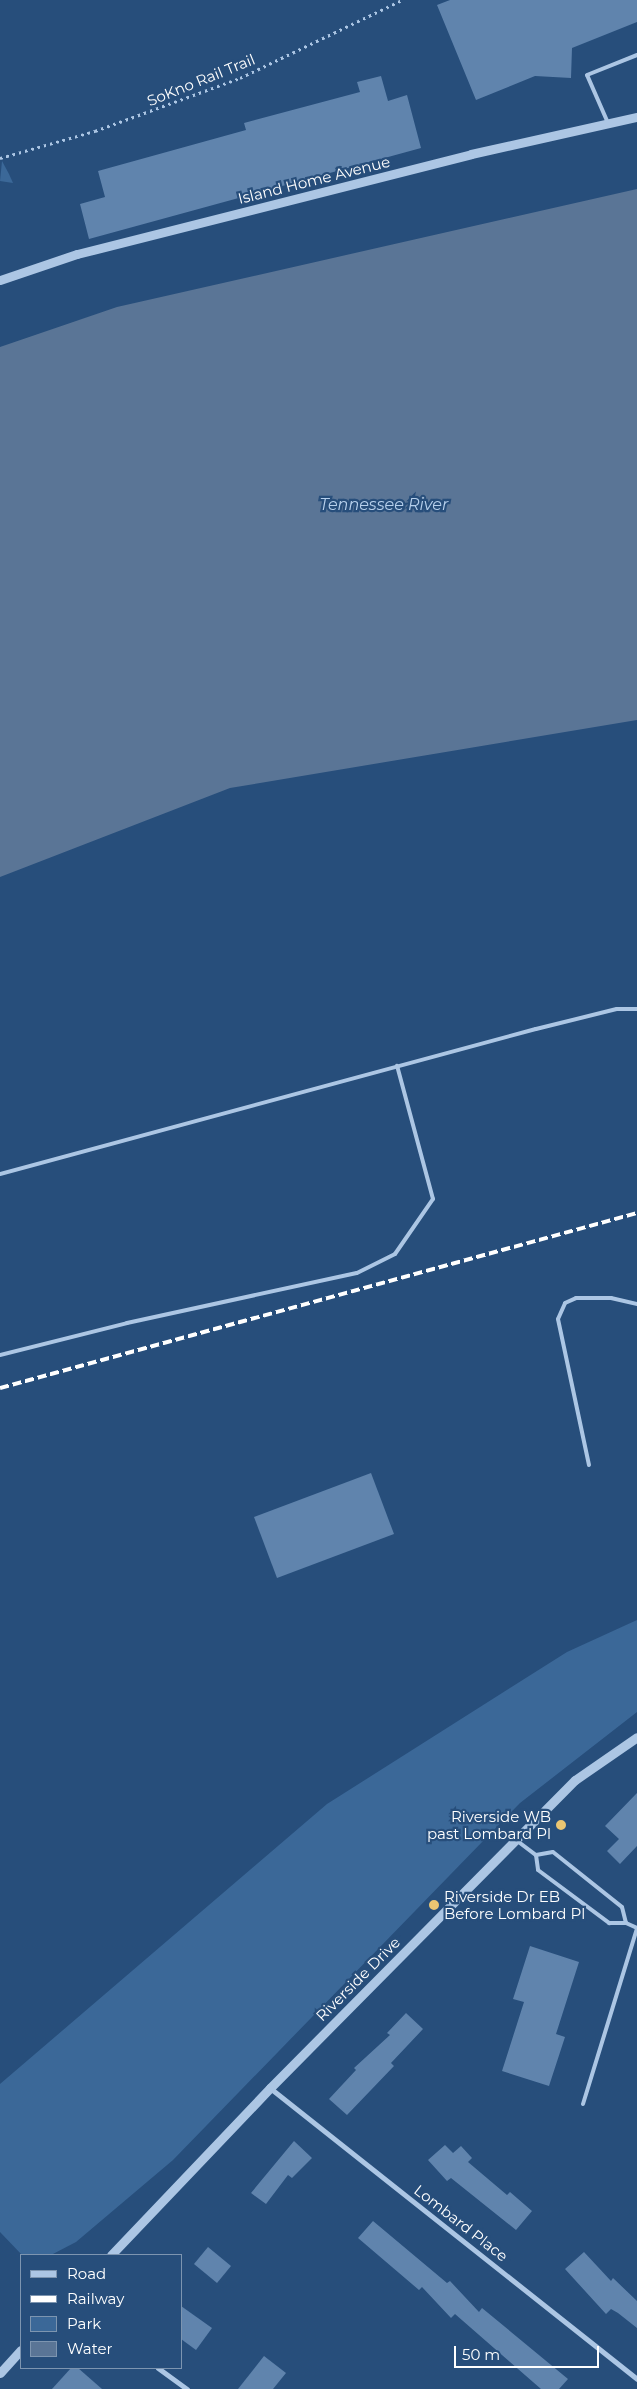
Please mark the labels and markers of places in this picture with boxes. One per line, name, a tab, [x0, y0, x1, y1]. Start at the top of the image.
place label: Riverside WB past Lombard Pl	[427, 1807, 551, 1842]
marker: Riverside WB past Lombard Pl	[555, 1819, 567, 1831]
place label: Riverside Dr EB Before Lombard Pl	[444, 1887, 585, 1922]
marker: Riverside Dr EB Before Lombard Pl	[428, 1899, 440, 1911]

